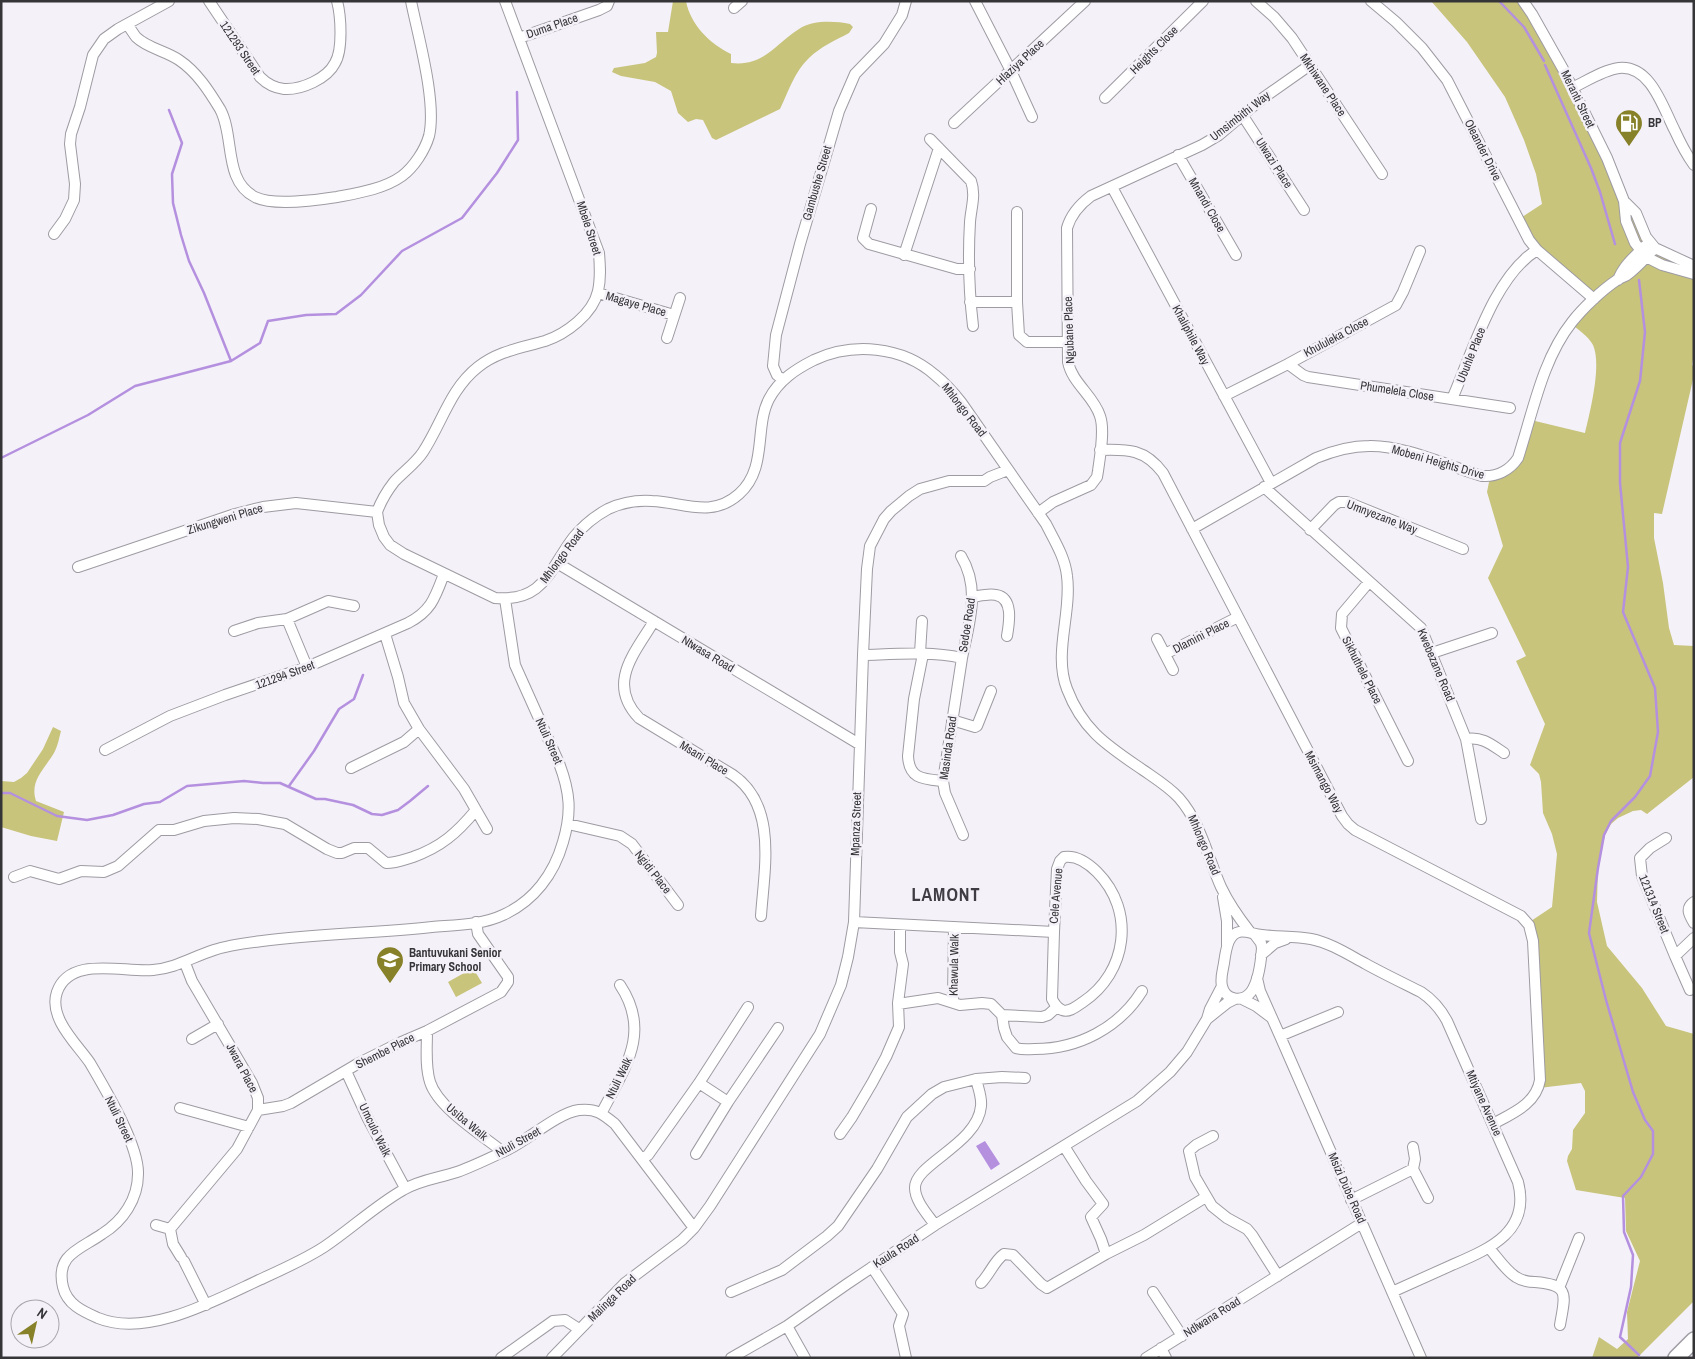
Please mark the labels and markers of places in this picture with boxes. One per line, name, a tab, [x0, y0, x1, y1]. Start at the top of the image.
fuel station icon: BP	[1614, 108, 1644, 147]
place label: BP	[1648, 115, 1662, 131]
school or university icon: Bantuvukani Senior Primary School	[375, 945, 405, 984]
place label: Bantuvukani Senior Primary School	[409, 945, 502, 975]

